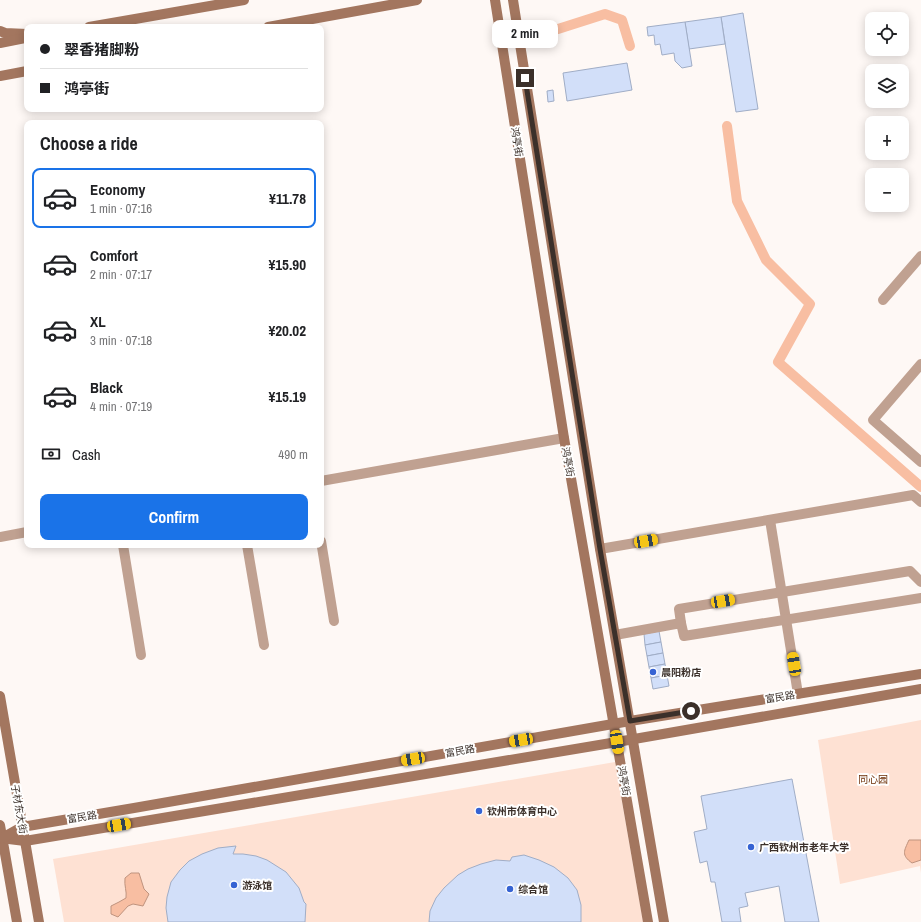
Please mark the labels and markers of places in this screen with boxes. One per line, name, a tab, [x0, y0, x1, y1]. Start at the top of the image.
place label: 晨阳粉店	[661, 666, 701, 679]
marker: 晨阳粉店	[648, 667, 658, 677]
place label: 钦州市体育中心	[487, 805, 557, 818]
marker: 钦州市体育中心	[474, 806, 484, 816]
place label: 广西钦州市老年大学	[759, 841, 849, 854]
marker: 广西钦州市老年大学	[746, 842, 756, 852]
place label: 游泳馆	[242, 879, 272, 892]
marker: 游泳馆	[229, 880, 239, 890]
place label: 综合馆	[518, 883, 548, 896]
marker: 综合馆	[505, 884, 515, 894]

